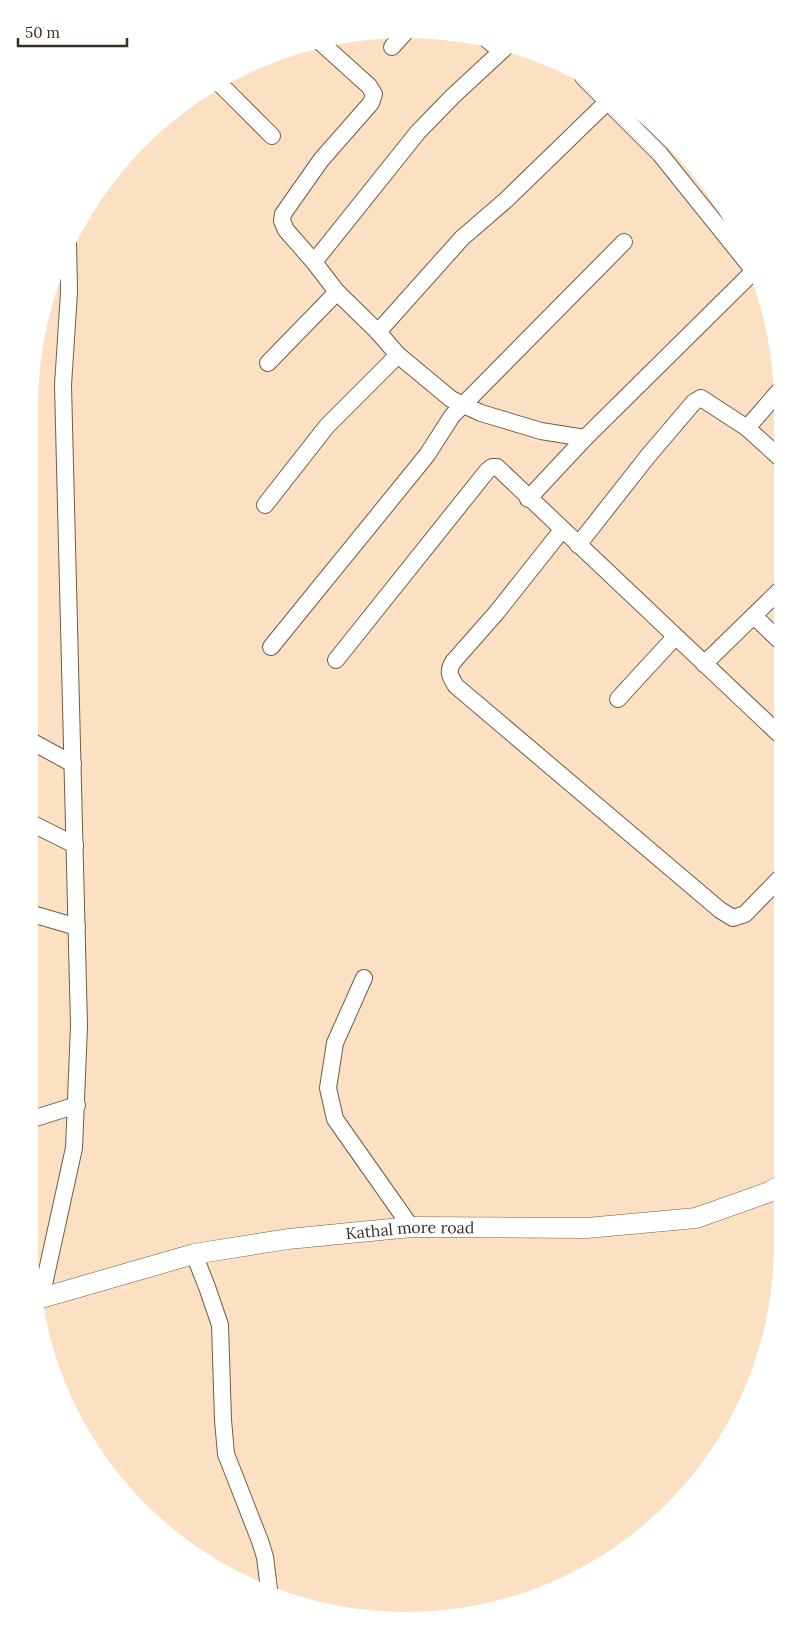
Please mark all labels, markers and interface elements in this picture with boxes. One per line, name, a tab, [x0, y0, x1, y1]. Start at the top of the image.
scale bar	[18, 15, 126, 47]
text: 50 m	[25, 23, 60, 42]
street label: Kathal more road	[345, 1217, 475, 1243]

